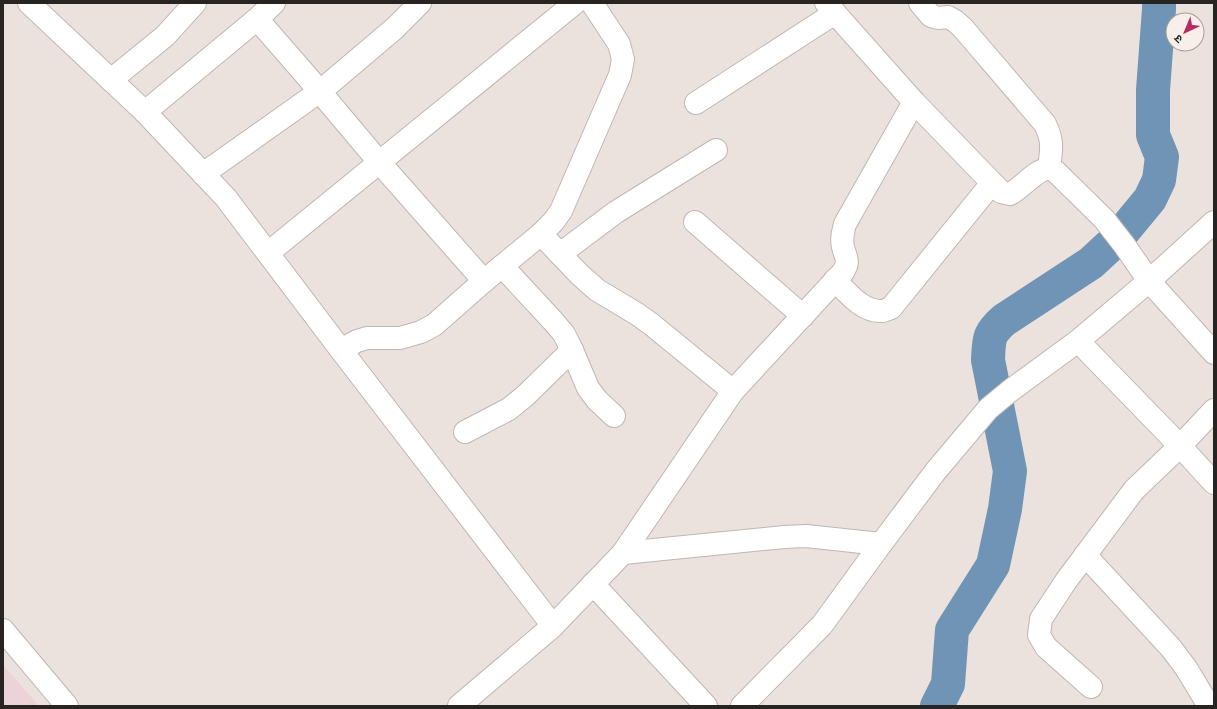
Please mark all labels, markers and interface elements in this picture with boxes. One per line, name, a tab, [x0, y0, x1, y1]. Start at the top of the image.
north arrow	[1165, 12, 1205, 52]
text: उ	[1170, 31, 1186, 46]

